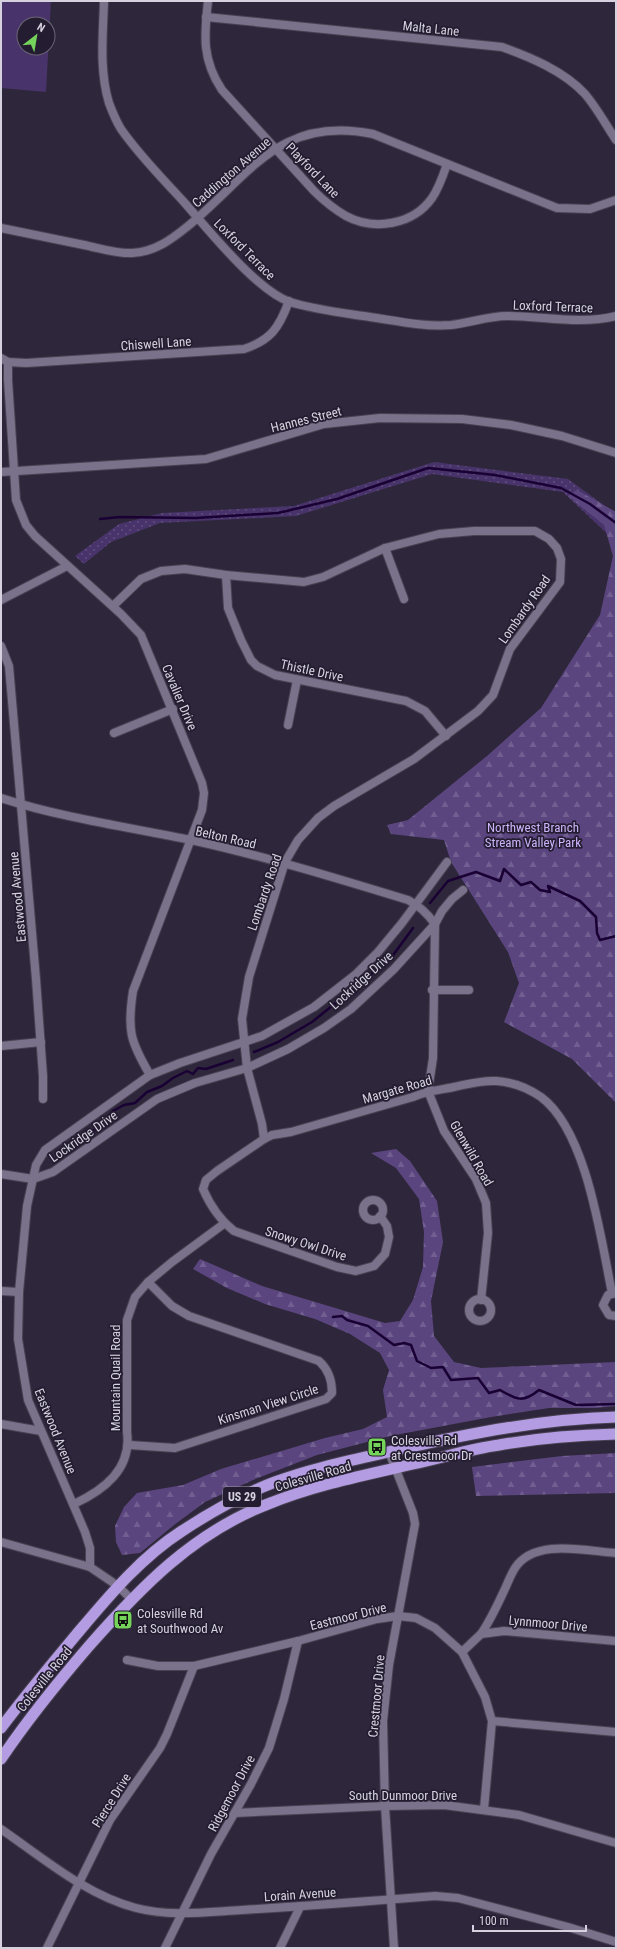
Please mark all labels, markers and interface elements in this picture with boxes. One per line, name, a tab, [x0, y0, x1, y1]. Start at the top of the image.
north arrow	[16, 16, 56, 56]
street label: Malta Lane	[402, 18, 460, 39]
text: N	[35, 21, 47, 35]
street label: Caddington Avenue	[189, 134, 274, 211]
street label: Playford Lane	[283, 140, 343, 201]
street label: Loxford Terrace	[211, 216, 278, 283]
street label: Loxford Terrace	[513, 298, 593, 315]
street label: Chiswell Lane	[120, 334, 192, 353]
street label: Hannes Street	[269, 403, 343, 436]
street label: Lombardy Road	[495, 572, 553, 646]
street label: Thistle Drive	[279, 657, 345, 684]
street label: Cavalier Drive	[159, 662, 200, 732]
park label: Northwest Branch Stream Valley Park	[485, 820, 581, 850]
street label: Belton Road	[194, 823, 258, 852]
street label: Eastwood Avenue	[6, 851, 29, 943]
street label: Lombardy Road	[244, 852, 285, 932]
street label: Lockridge Drive	[327, 948, 396, 1013]
street label: Margate Road	[361, 1072, 434, 1107]
street label: Lockridge Drive	[46, 1107, 120, 1165]
street label: Glenwild Road	[447, 1118, 496, 1189]
street label: Snowy Owl Drive	[263, 1223, 348, 1264]
street label: Mountain Quail Road	[108, 1325, 123, 1431]
street label: Kinsman View Circle	[216, 1381, 320, 1428]
street label: Eastwood Avenue	[32, 1386, 80, 1476]
place label: Colesville Rd at Crestmoor Dr	[391, 1433, 472, 1463]
bus stop icon: Colesville Rd at Crestmoor Dr	[366, 1436, 388, 1458]
street label: Colesville Road	[273, 1458, 353, 1495]
road number: US 29	[223, 1487, 261, 1507]
street label: Eastmoor Drive	[308, 1600, 388, 1633]
place label: Colesville Rd at Southwood Av	[137, 1606, 224, 1636]
bus stop icon: Colesville Rd at Southwood Av	[112, 1609, 134, 1631]
street label: Lynnmoor Drive	[508, 1613, 588, 1634]
street label: Colesville Road	[14, 1644, 75, 1715]
street label: Crestmoor Drive	[365, 1654, 388, 1738]
street label: Ridgemoor Drive	[205, 1752, 258, 1834]
street label: Pierce Drive	[89, 1770, 134, 1830]
street label: South Dunmoor Drive	[349, 1788, 457, 1803]
street label: Lorain Avenue	[263, 1884, 337, 1905]
scale bar	[473, 1907, 586, 1933]
text: 100 m	[479, 1914, 509, 1928]

